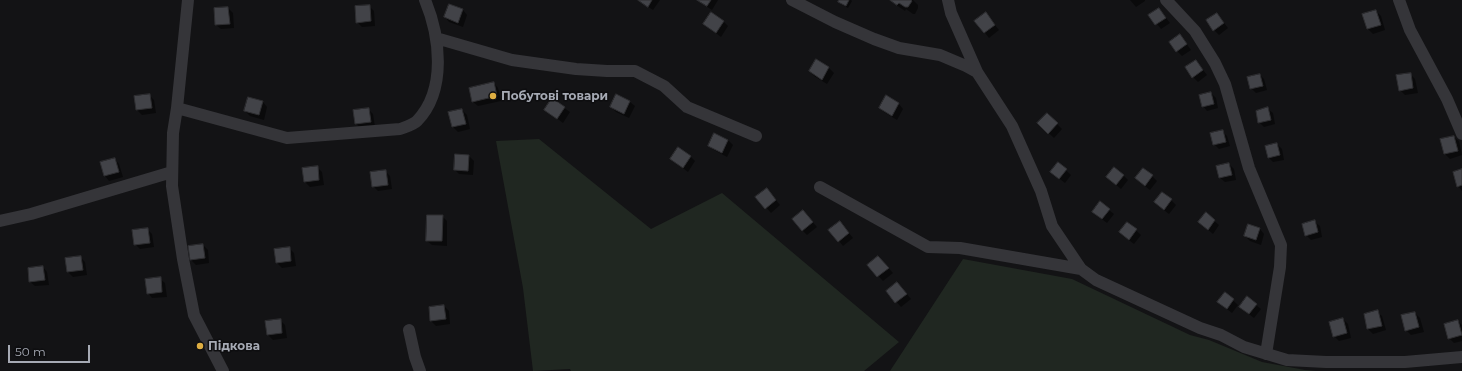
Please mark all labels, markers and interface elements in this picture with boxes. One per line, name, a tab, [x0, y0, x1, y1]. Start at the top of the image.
place label: Побутові товари	[501, 89, 608, 103]
marker: Побутові товари	[488, 91, 498, 101]
scale bar	[10, 337, 92, 363]
place label: Підкова	[208, 339, 260, 353]
marker: Підкова	[195, 341, 205, 351]
text: 50 m	[15, 344, 46, 359]

